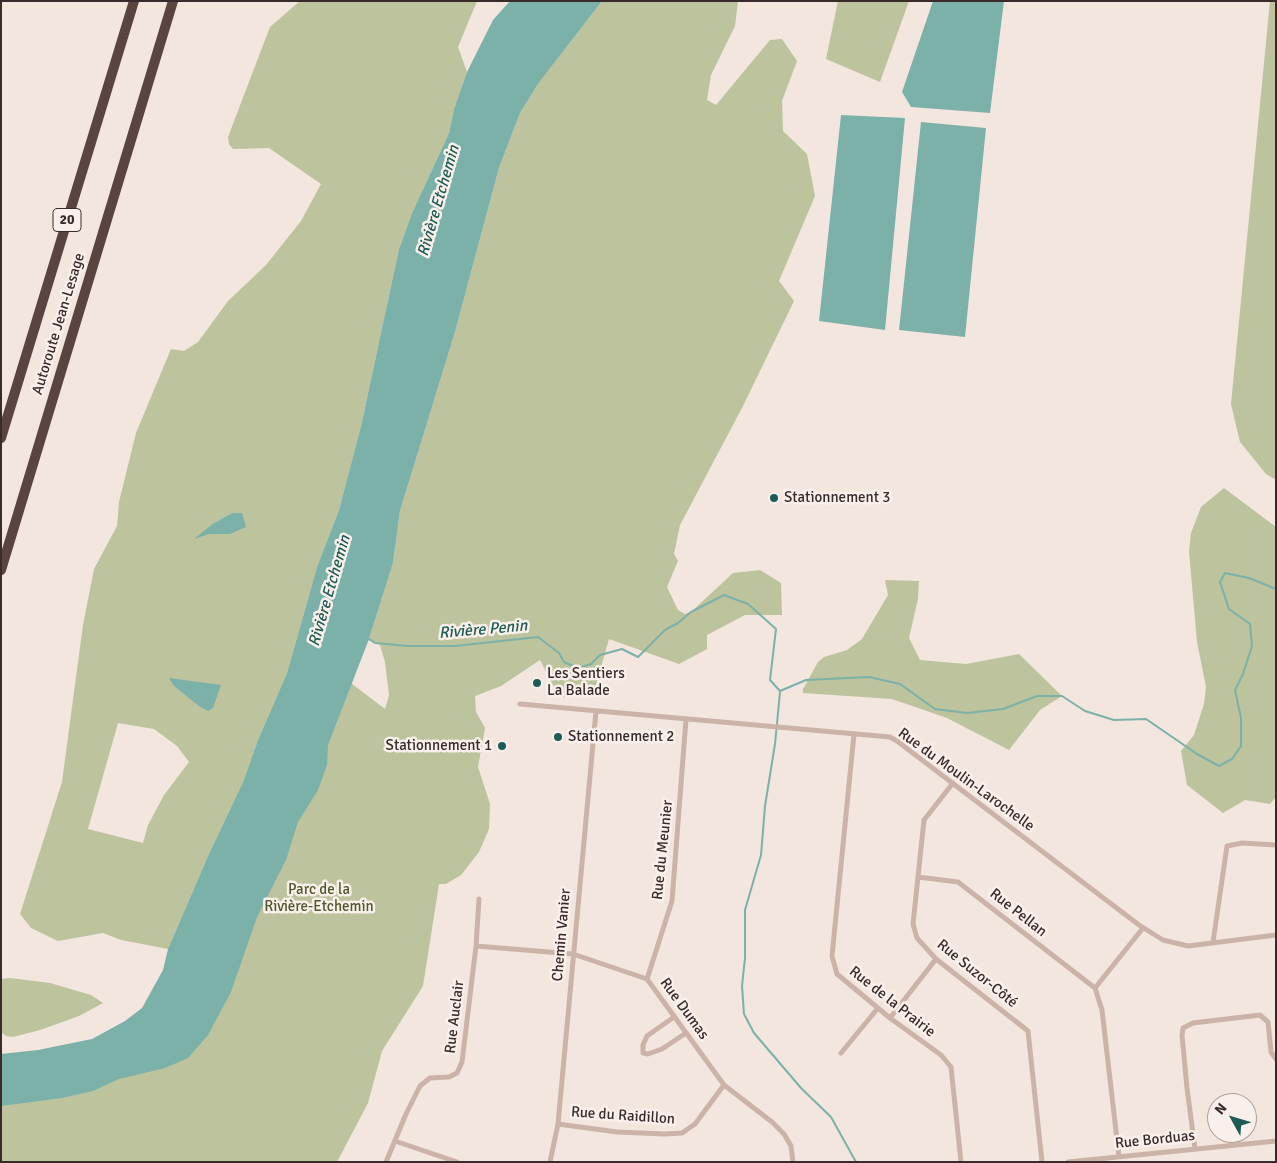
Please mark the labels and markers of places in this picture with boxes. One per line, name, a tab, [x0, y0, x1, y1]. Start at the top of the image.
place label: Stationnement 3	[784, 489, 890, 507]
marker: Stationnement 3	[768, 492, 780, 504]
place label: Les Sentiers La Balade	[547, 665, 625, 700]
marker: Les Sentiers La Balade	[531, 677, 543, 689]
place label: Stationnement 2	[568, 728, 674, 746]
marker: Stationnement 2	[552, 731, 564, 743]
place label: Stationnement 1	[386, 737, 492, 755]
marker: Stationnement 1	[496, 740, 508, 752]

